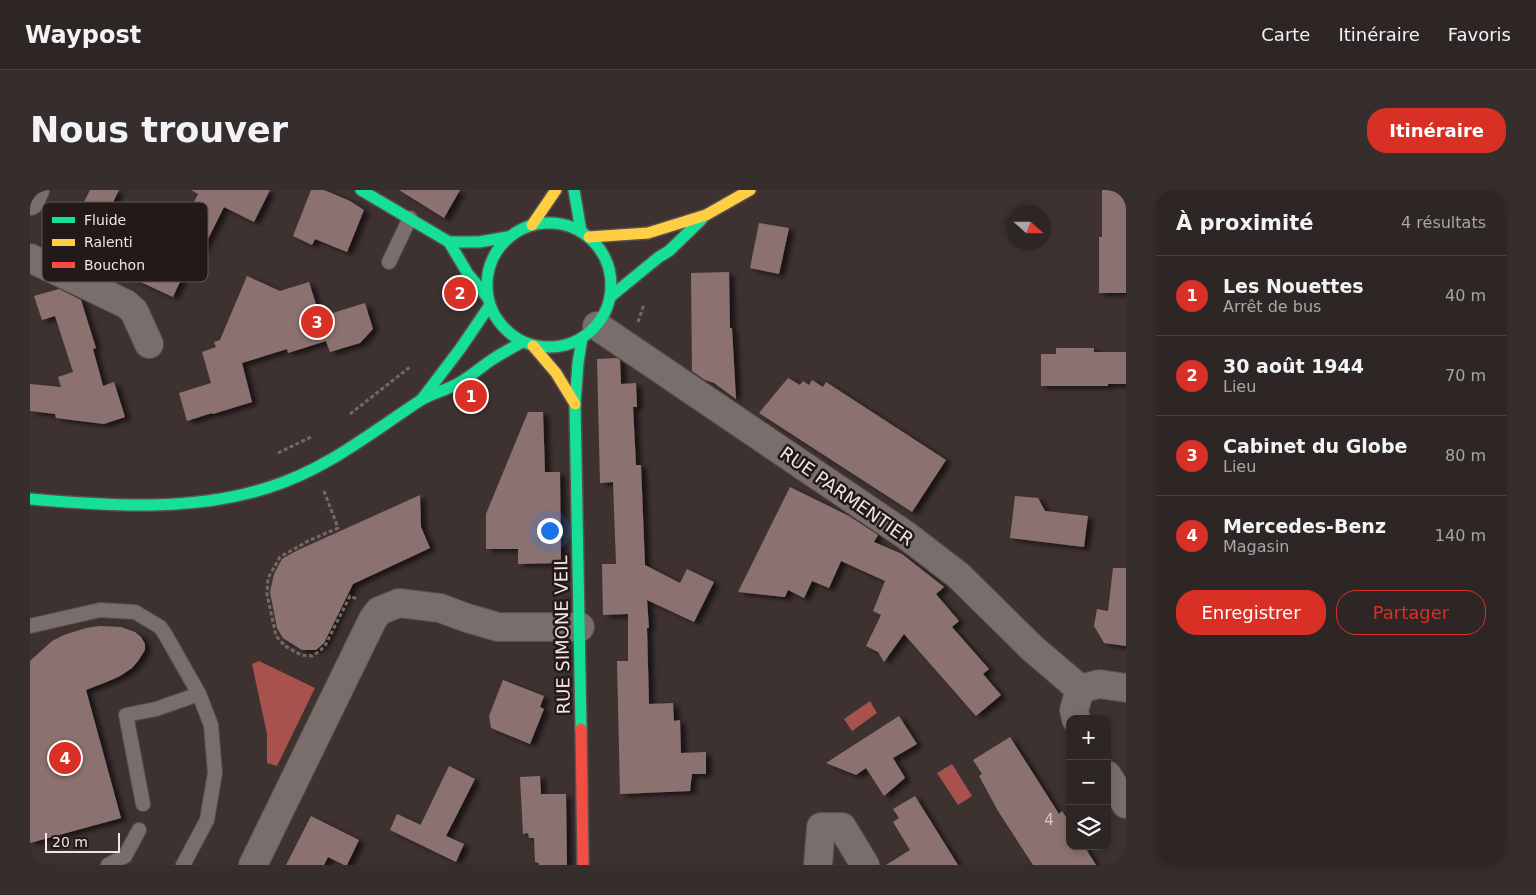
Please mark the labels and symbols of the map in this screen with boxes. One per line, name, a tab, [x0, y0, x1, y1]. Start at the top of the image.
legend	[42, 202, 208, 282]
north arrow	[1006, 205, 1051, 250]
text: Fluide	[84, 212, 126, 228]
text: Ralenti	[84, 234, 133, 250]
text: Bouchon	[84, 257, 145, 273]
pin: 2	[444, 274, 476, 312]
pin: 3	[301, 303, 333, 341]
pin: 1	[455, 377, 487, 415]
street label: RUE PARMENTIER	[776, 442, 918, 550]
your location	[537, 518, 563, 544]
street label: RUE SIMONE VEIL	[550, 555, 574, 715]
pin: 4	[49, 739, 81, 777]
house number: 4	[1044, 811, 1054, 829]
scale bar	[45, 830, 120, 853]

